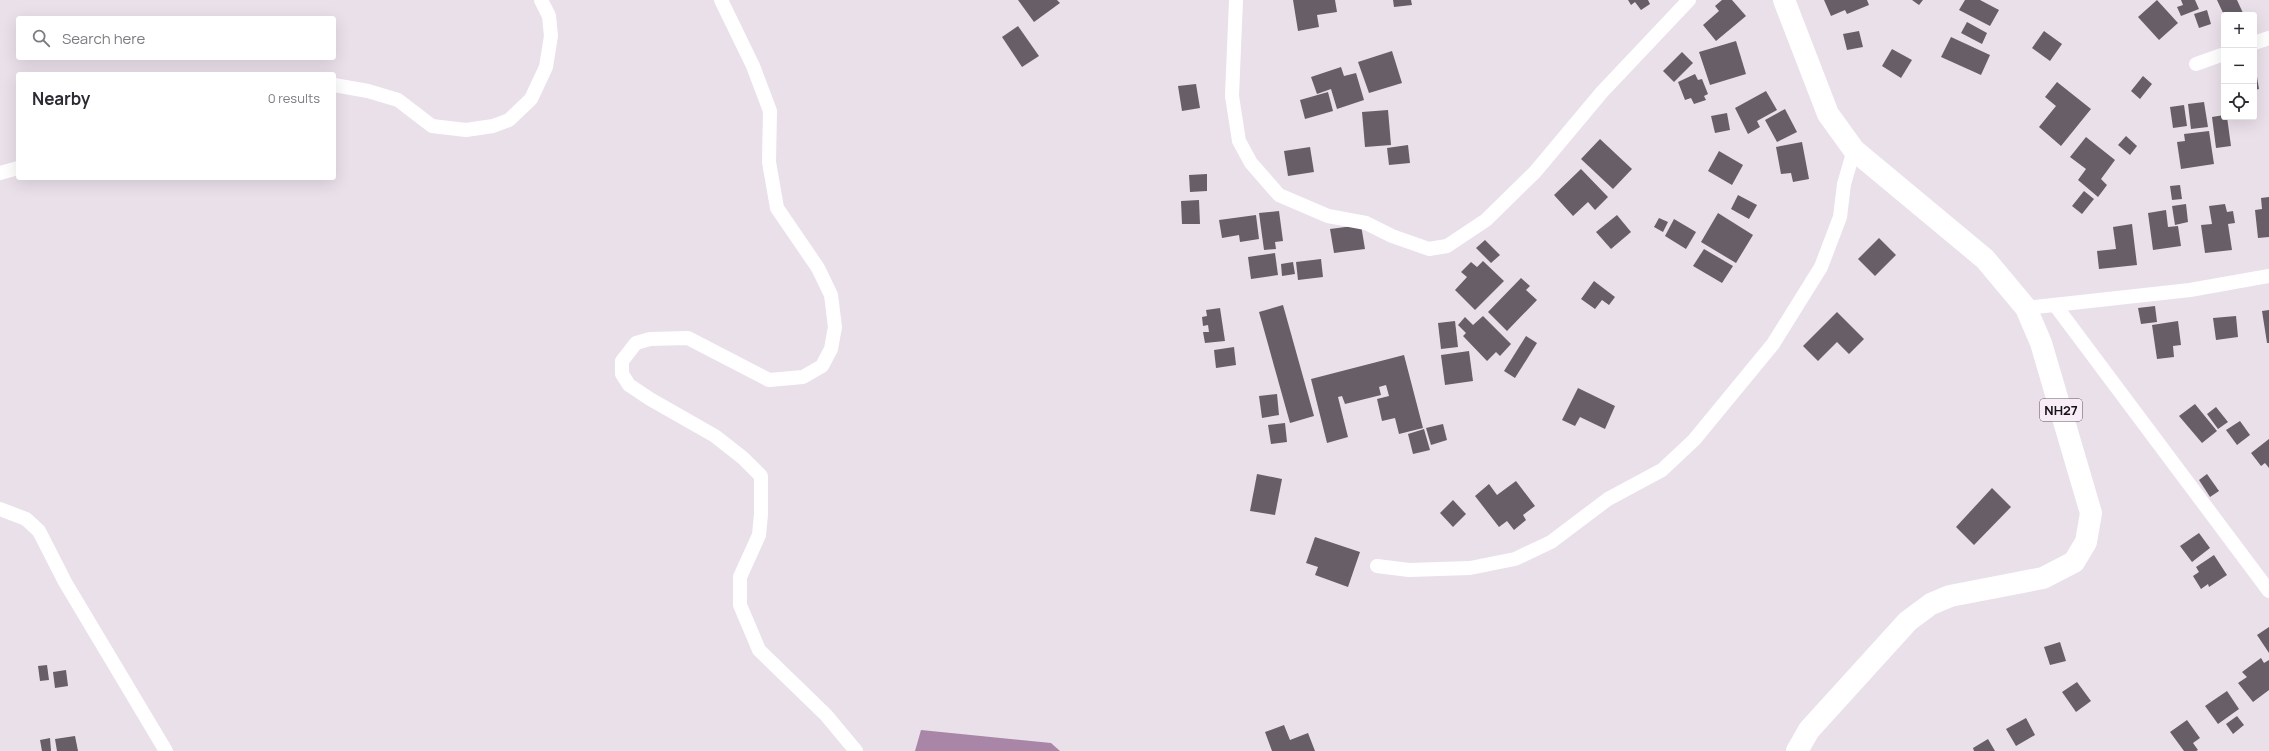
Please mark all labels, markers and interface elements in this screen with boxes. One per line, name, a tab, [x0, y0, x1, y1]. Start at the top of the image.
map controls	[2221, 12, 2257, 120]
button: +	[2221, 12, 2257, 48]
search box	[16, 16, 336, 60]
icon: search	[30, 27, 52, 49]
text: Search here	[62, 28, 145, 49]
button: −	[2221, 48, 2257, 84]
button: locate	[2221, 84, 2257, 120]
text: Nearby	[32, 87, 90, 110]
text: 0 results	[268, 89, 320, 107]
road number: NH27	[2040, 399, 2082, 421]

